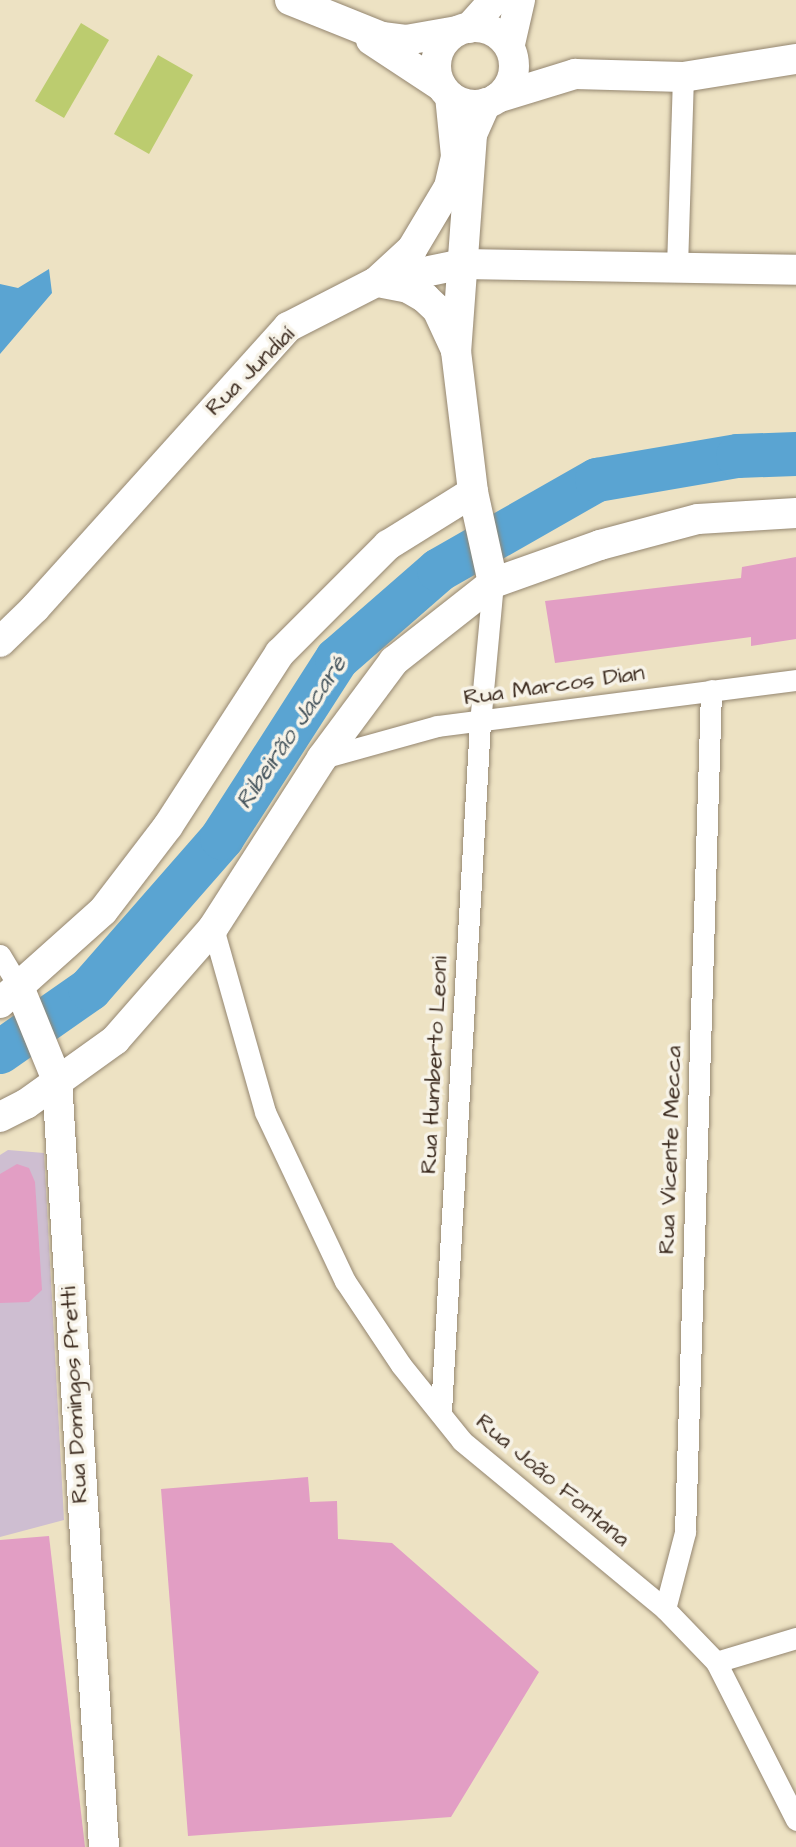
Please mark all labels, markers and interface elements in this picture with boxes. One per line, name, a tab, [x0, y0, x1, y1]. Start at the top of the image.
street label: Rua Jundiaí	[200, 321, 300, 421]
water label: Ribeirão Jacaré	[230, 651, 354, 815]
street label: Rua Marcos Dian	[462, 659, 646, 711]
street label: Rua Humberto Leoni	[415, 955, 453, 1175]
street label: Rua Vicente Mecca	[653, 1045, 687, 1255]
street label: Rua Domingos Pretti	[55, 1286, 93, 1504]
street label: Rua João Fontana	[470, 1408, 636, 1552]

